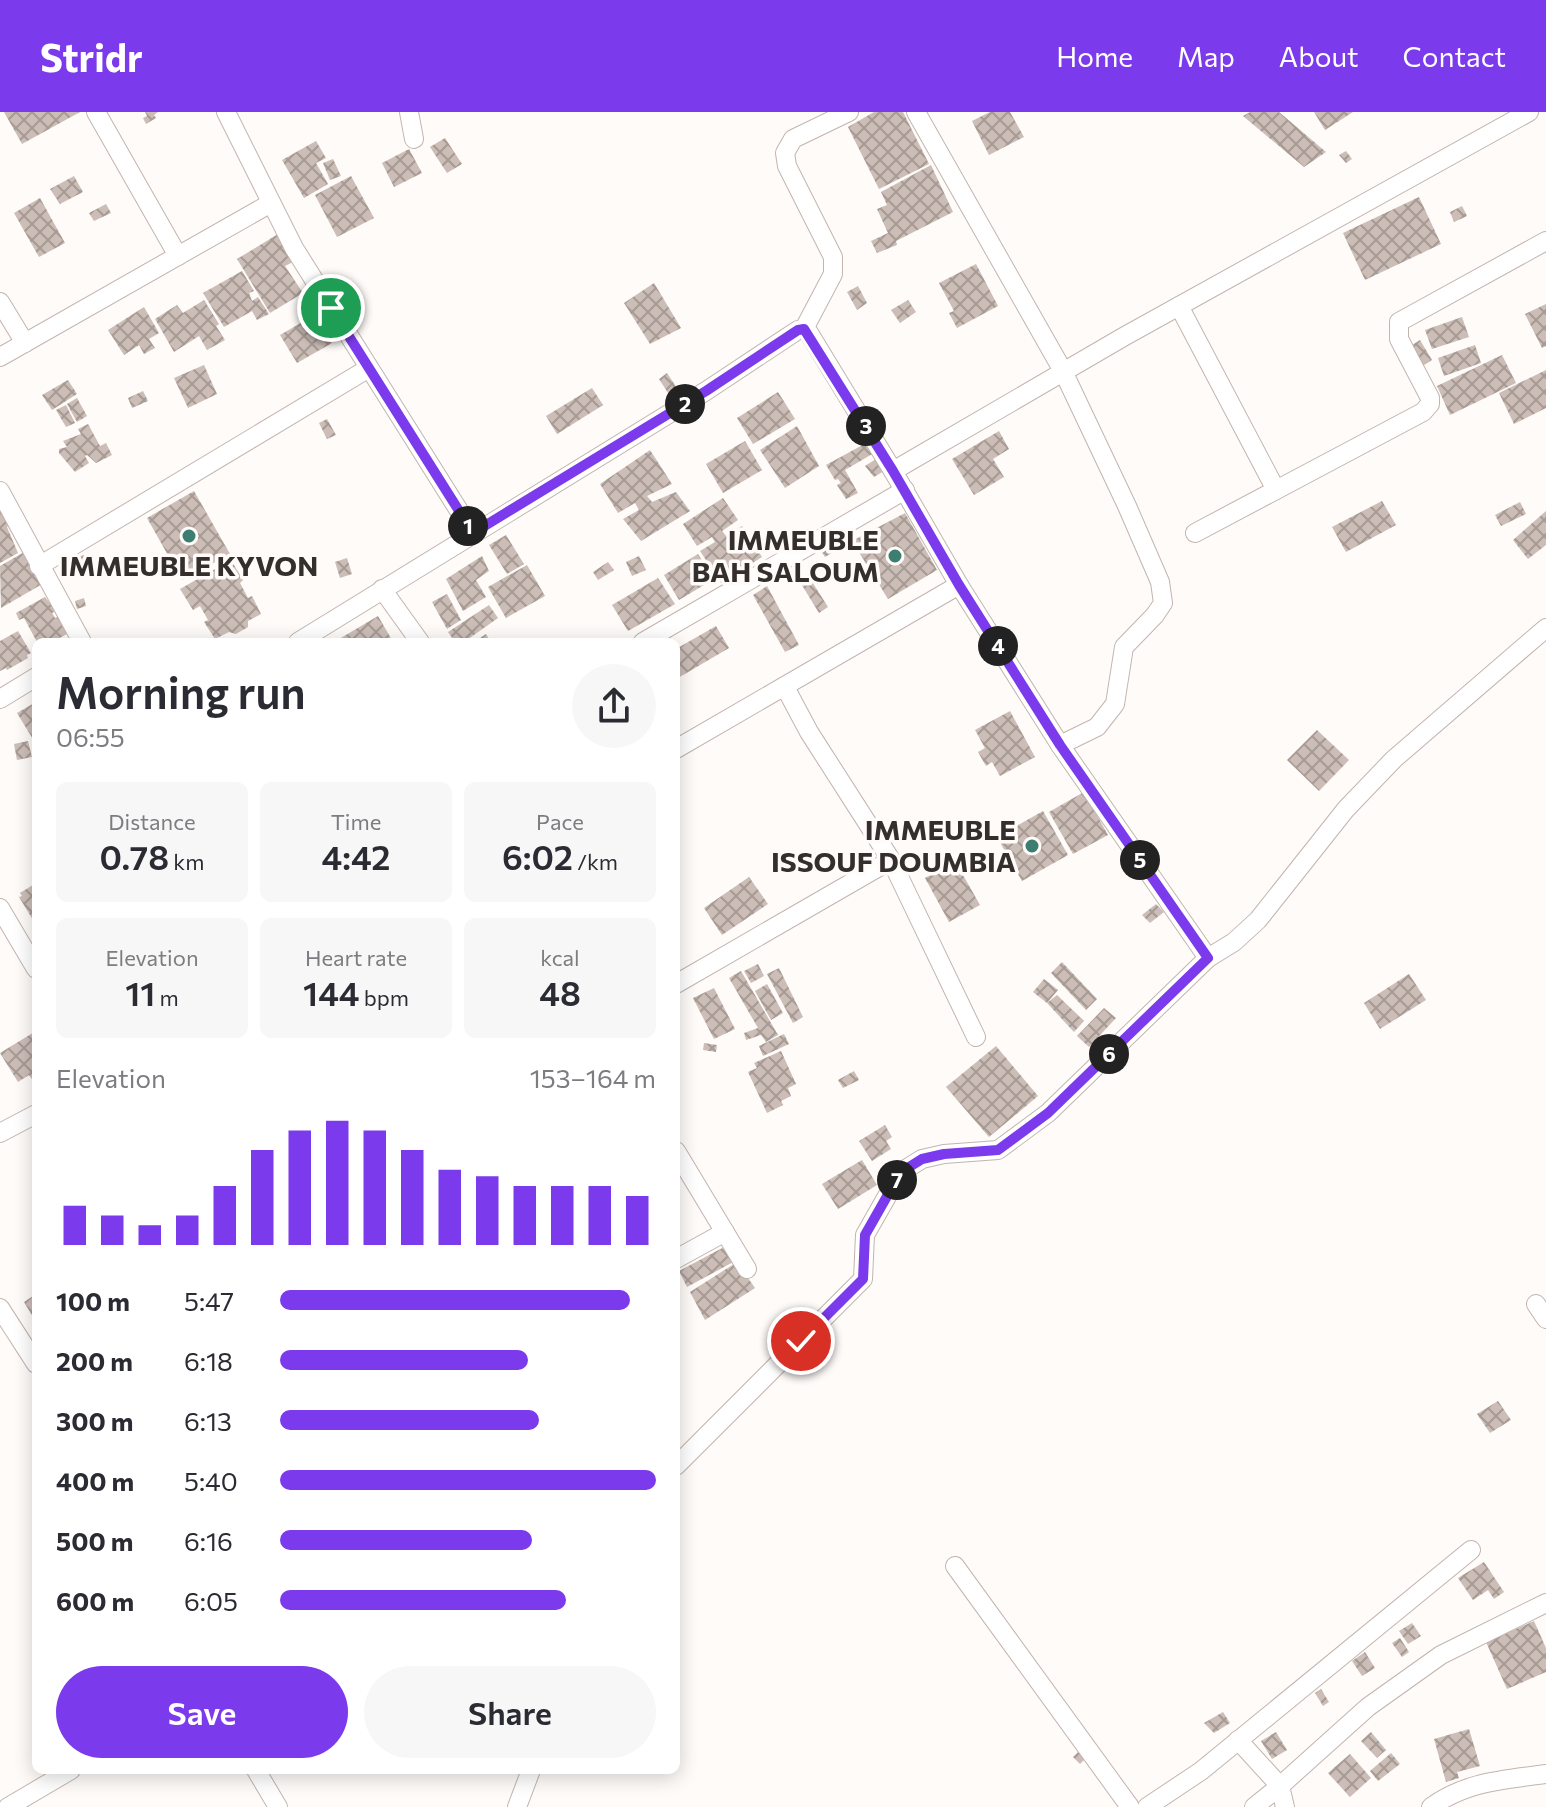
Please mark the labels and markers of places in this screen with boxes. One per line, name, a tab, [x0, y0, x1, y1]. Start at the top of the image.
pin	[297, 274, 365, 342]
pin: 2	[665, 384, 705, 424]
pin: 3	[846, 406, 886, 446]
pin: 1	[448, 506, 488, 546]
place label: IMMEUBLE BAH SALOUM	[692, 522, 879, 588]
marker: IMMEUBLE KYVON	[180, 527, 198, 545]
marker: IMMEUBLE BAH SALOUM	[886, 547, 904, 565]
place label: IMMEUBLE KYVON	[60, 548, 318, 582]
pin: 4	[978, 626, 1018, 666]
place label: IMMEUBLE ISSOUF DOUMBIA	[771, 812, 1016, 878]
marker: IMMEUBLE ISSOUF DOUMBIA	[1023, 837, 1041, 855]
pin: 5	[1120, 840, 1160, 880]
pin: 6	[1089, 1034, 1129, 1074]
pin: 7	[877, 1160, 917, 1200]
pin	[767, 1307, 835, 1375]

